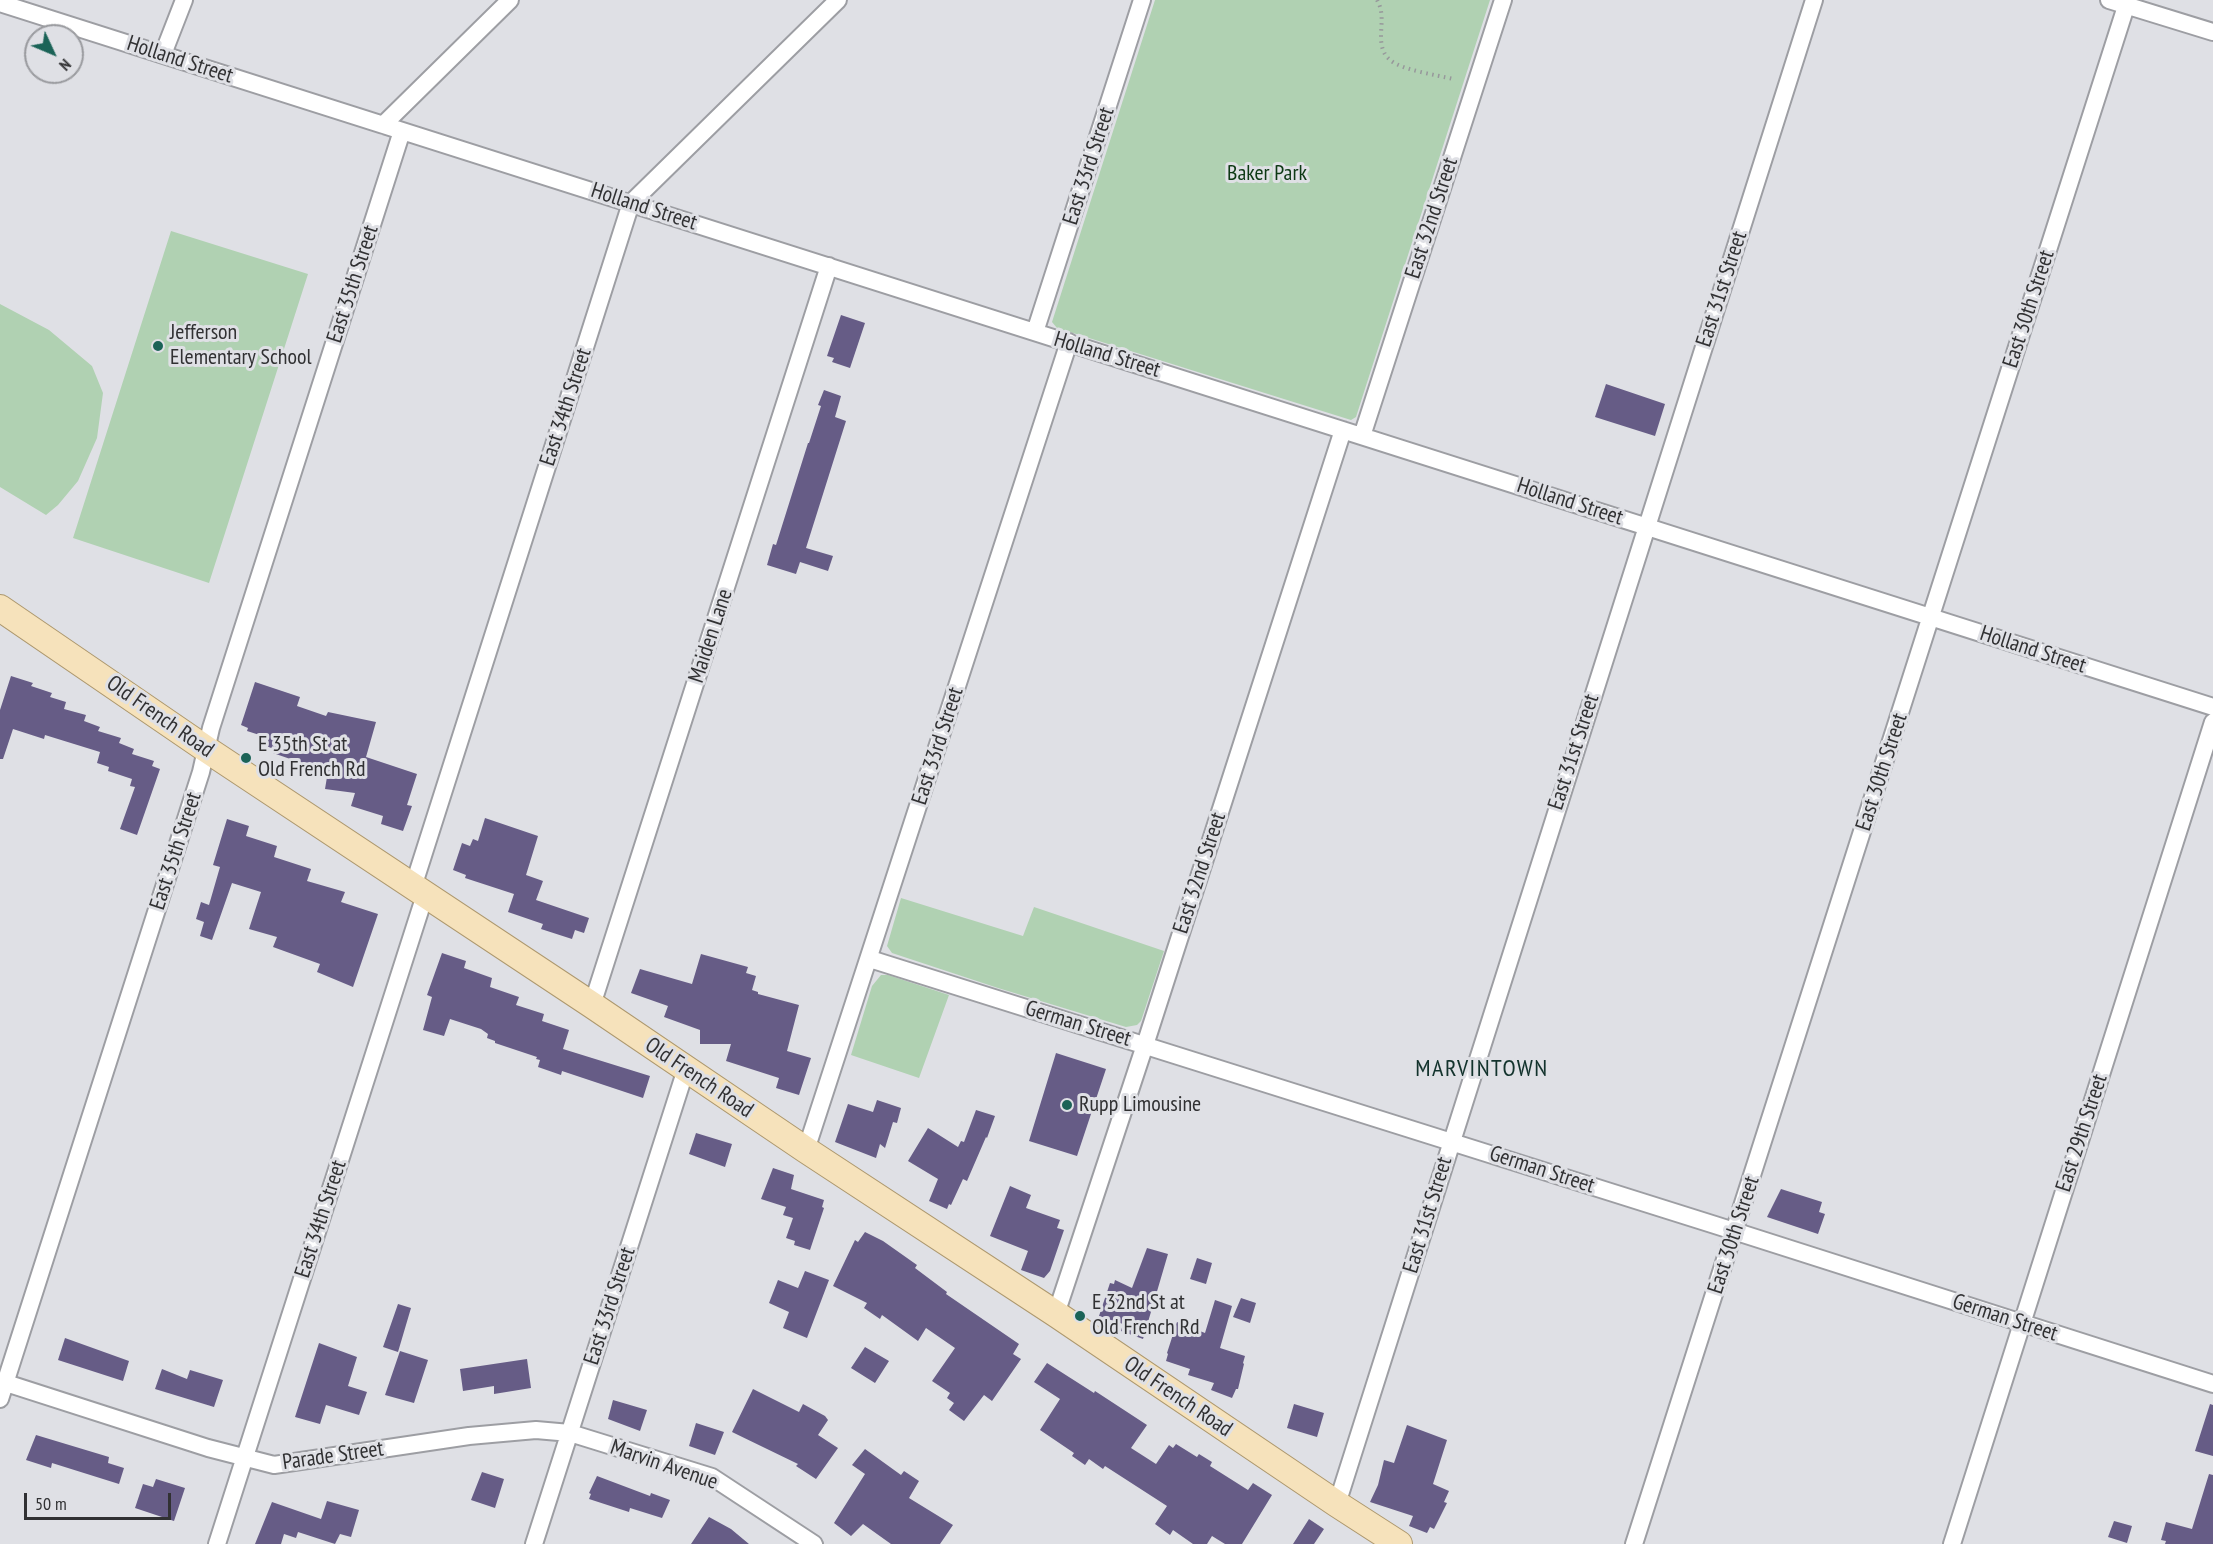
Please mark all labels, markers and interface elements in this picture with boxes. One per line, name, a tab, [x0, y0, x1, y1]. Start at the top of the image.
north arrow	[24, 24, 84, 84]
street label: Holland Street	[124, 30, 236, 90]
text: N	[55, 55, 76, 75]
street label: East 33rd Street	[1058, 104, 1120, 228]
street label: East 32nd Street	[1400, 154, 1464, 282]
park label: Baker Park	[1227, 161, 1307, 187]
street label: Holland Street	[588, 177, 700, 237]
street label: East 35th Street	[322, 222, 384, 346]
street label: East 31st Street	[1691, 228, 1753, 350]
street label: East 30th Street	[1998, 247, 2060, 371]
place label: Jefferson Elementary School	[170, 320, 312, 372]
street label: Holland Street	[1051, 326, 1163, 384]
marker: Jefferson Elementary School	[151, 339, 165, 353]
street label: East 34th Street	[535, 345, 597, 469]
street label: Holland Street	[1514, 472, 1626, 532]
street label: Maiden Lane	[683, 586, 739, 686]
street label: Holland Street	[1977, 620, 2089, 680]
street label: Old French Road	[101, 670, 219, 764]
street label: East 33rd Street	[907, 684, 969, 808]
street label: East 31st Street	[1543, 691, 1605, 813]
street label: East 30th Street	[1851, 710, 1913, 834]
place label: E 35th St at Old French Rd	[258, 732, 366, 784]
marker: E 35th St at Old French Rd	[239, 751, 253, 765]
street label: East 35th Street	[145, 789, 207, 913]
street label: East 32nd Street	[1168, 809, 1232, 937]
street label: German Street	[1022, 995, 1134, 1053]
street label: Old French Road	[640, 1032, 758, 1124]
district label: MARVINTOWN	[1415, 1055, 1549, 1083]
street label: East 29th Street	[2051, 1071, 2113, 1195]
place label: Rupp Limousine	[1079, 1092, 1201, 1118]
marker: Rupp Limousine	[1060, 1098, 1074, 1112]
street label: German Street	[1486, 1141, 1598, 1199]
street label: East 31st Street	[1398, 1154, 1458, 1276]
street label: East 34th Street	[290, 1157, 352, 1281]
street label: East 30th Street	[1703, 1173, 1765, 1297]
street label: East 33rd Street	[579, 1244, 641, 1368]
street label: German Street	[1949, 1289, 2061, 1347]
place label: E 32nd St at Old French Rd	[1092, 1290, 1200, 1342]
marker: E 32nd St at Old French Rd	[1073, 1309, 1087, 1323]
street label: Old French Road	[1119, 1351, 1237, 1443]
street label: Marvin Avenue	[607, 1434, 721, 1496]
street label: Parade Street	[281, 1436, 385, 1476]
scale bar	[27, 1481, 174, 1519]
text: 50 m	[35, 1492, 67, 1515]

